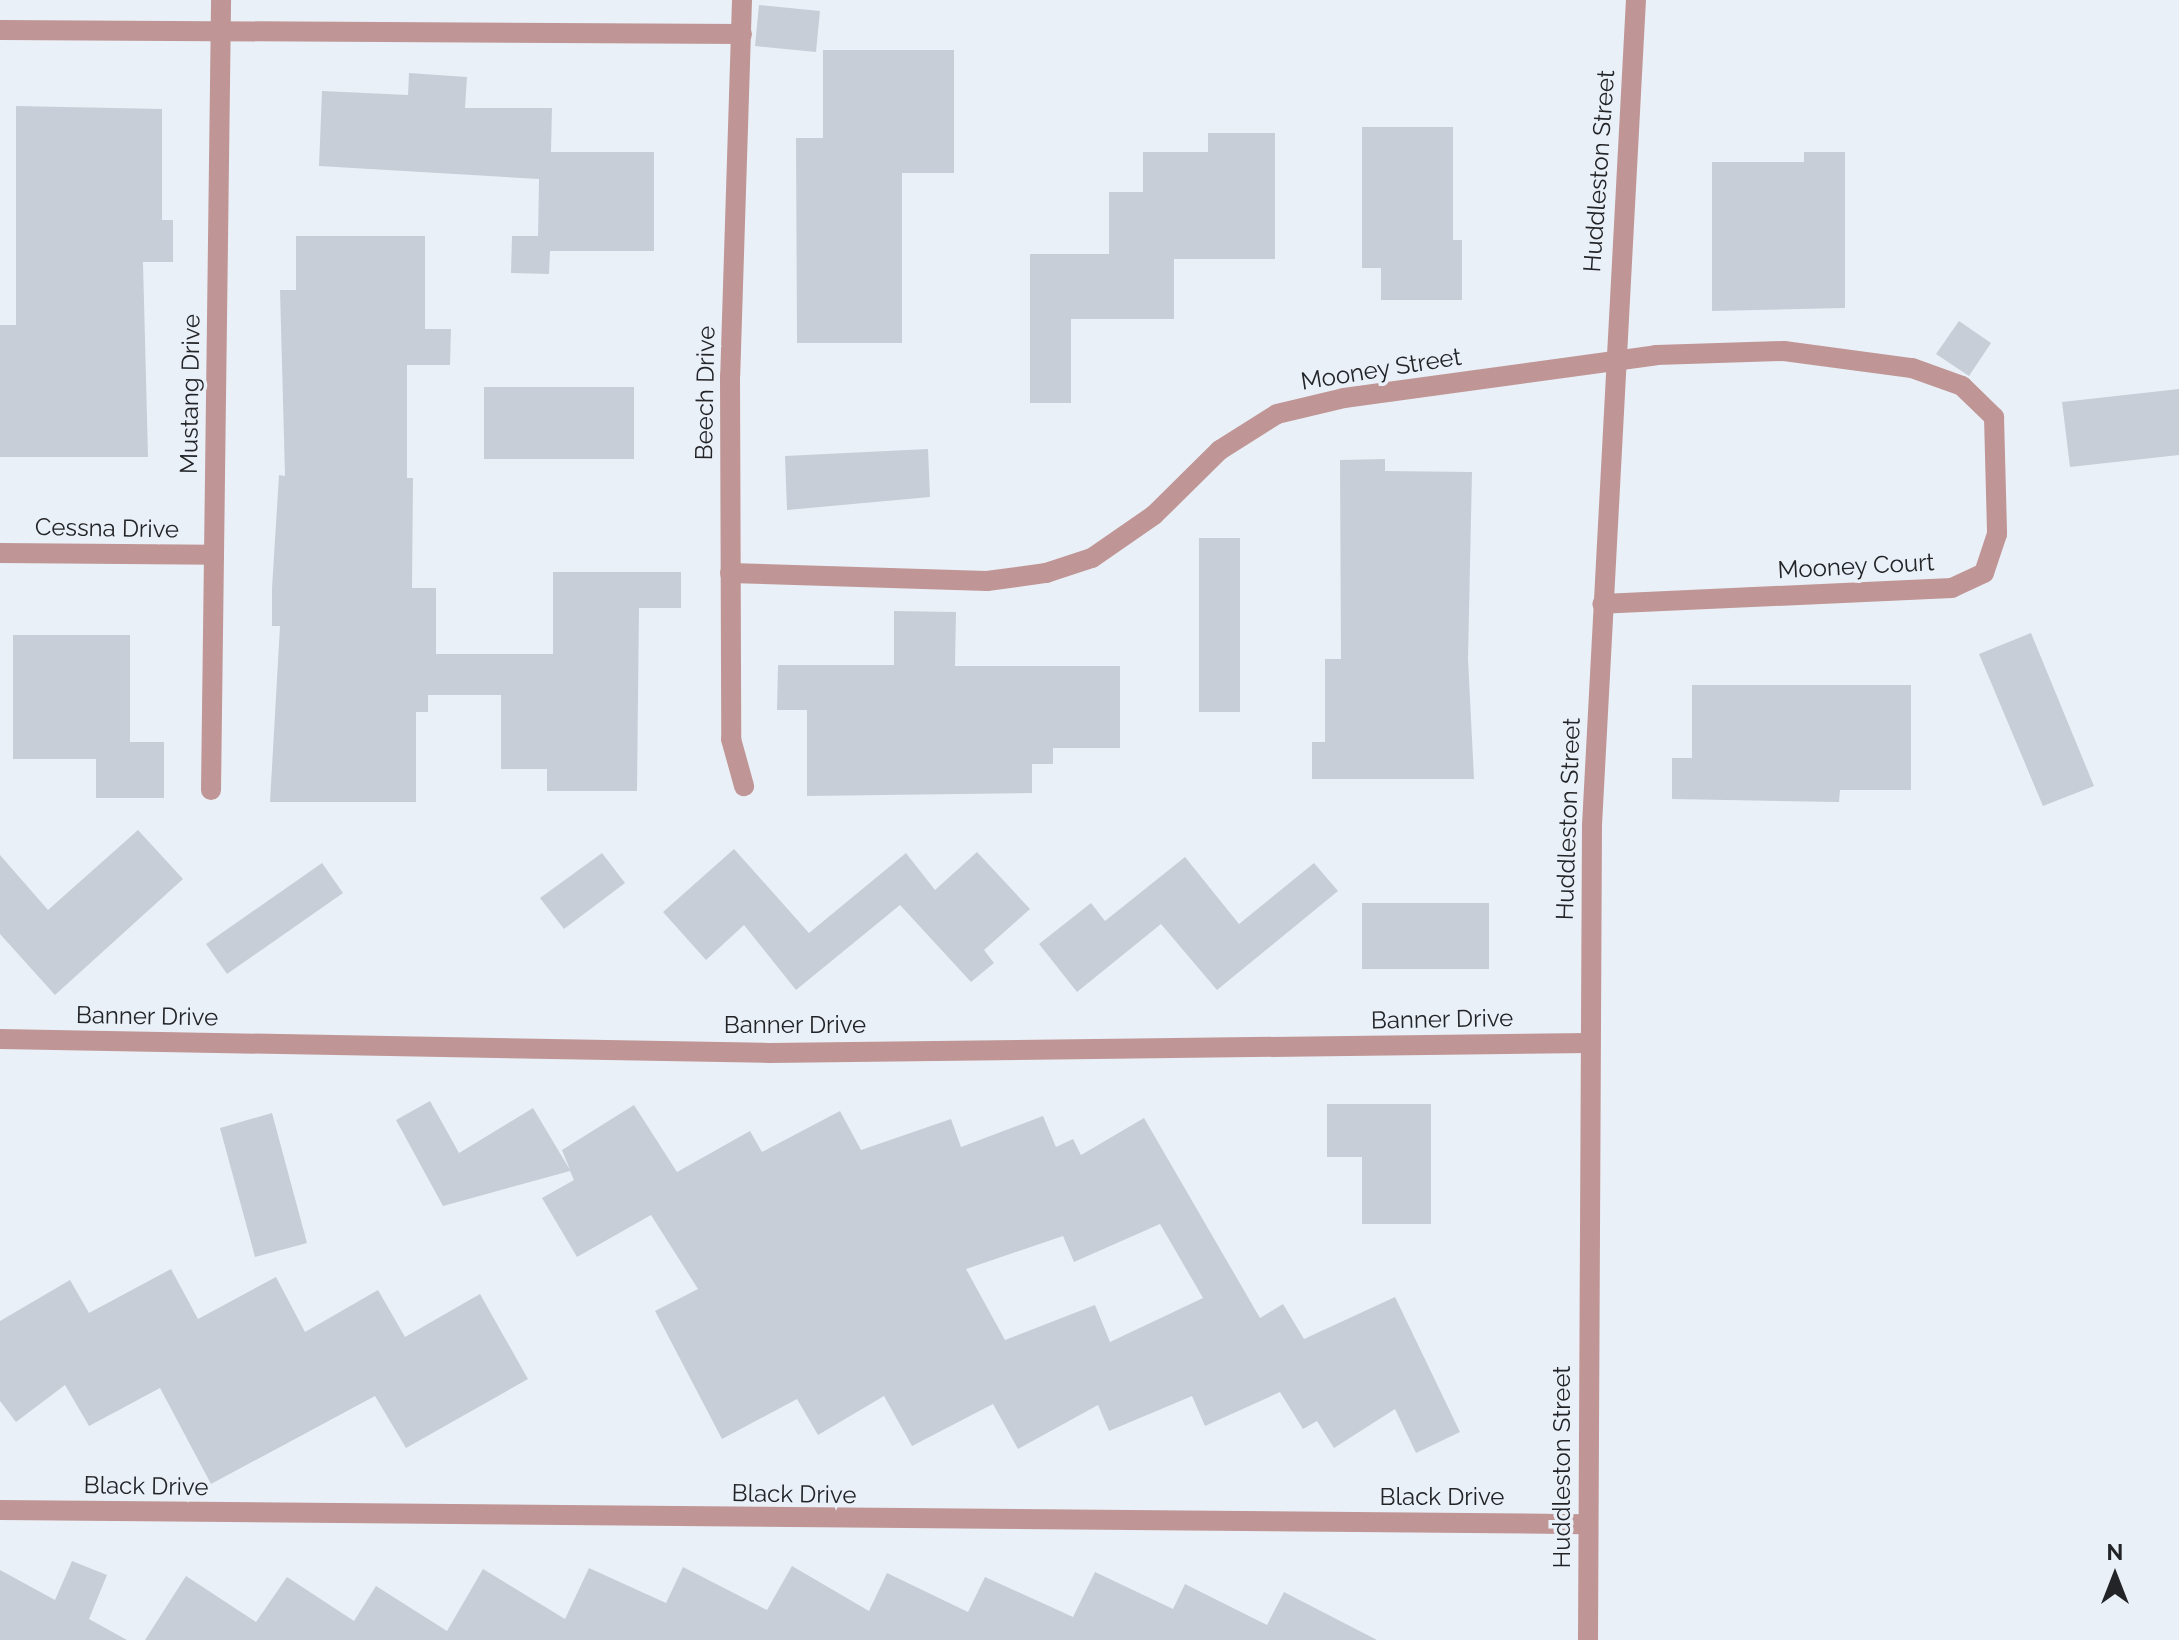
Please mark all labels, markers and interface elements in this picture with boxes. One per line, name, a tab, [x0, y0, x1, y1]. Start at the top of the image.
street label: Huddleston Street	[1578, 69, 1620, 273]
street label: Mustang Drive	[174, 314, 206, 474]
street label: Beech Drive	[689, 325, 721, 461]
street label: Mooney Street	[1298, 342, 1464, 396]
street label: Cessna Drive	[35, 512, 179, 544]
street label: Mooney Court	[1776, 547, 1936, 585]
street label: Huddleston Street	[1550, 717, 1586, 921]
street label: Banner Drive	[75, 1000, 219, 1032]
street label: Banner Drive	[1370, 1003, 1514, 1035]
street label: Banner Drive	[724, 1011, 866, 1039]
street label: Huddleston Street	[1548, 1366, 1576, 1568]
street label: Black Drive	[83, 1471, 209, 1501]
street label: Black Drive	[731, 1479, 857, 1509]
street label: Black Drive	[1380, 1483, 1504, 1511]
north arrow	[2075, 1536, 2155, 1616]
text: N	[2107, 1539, 2123, 1565]

